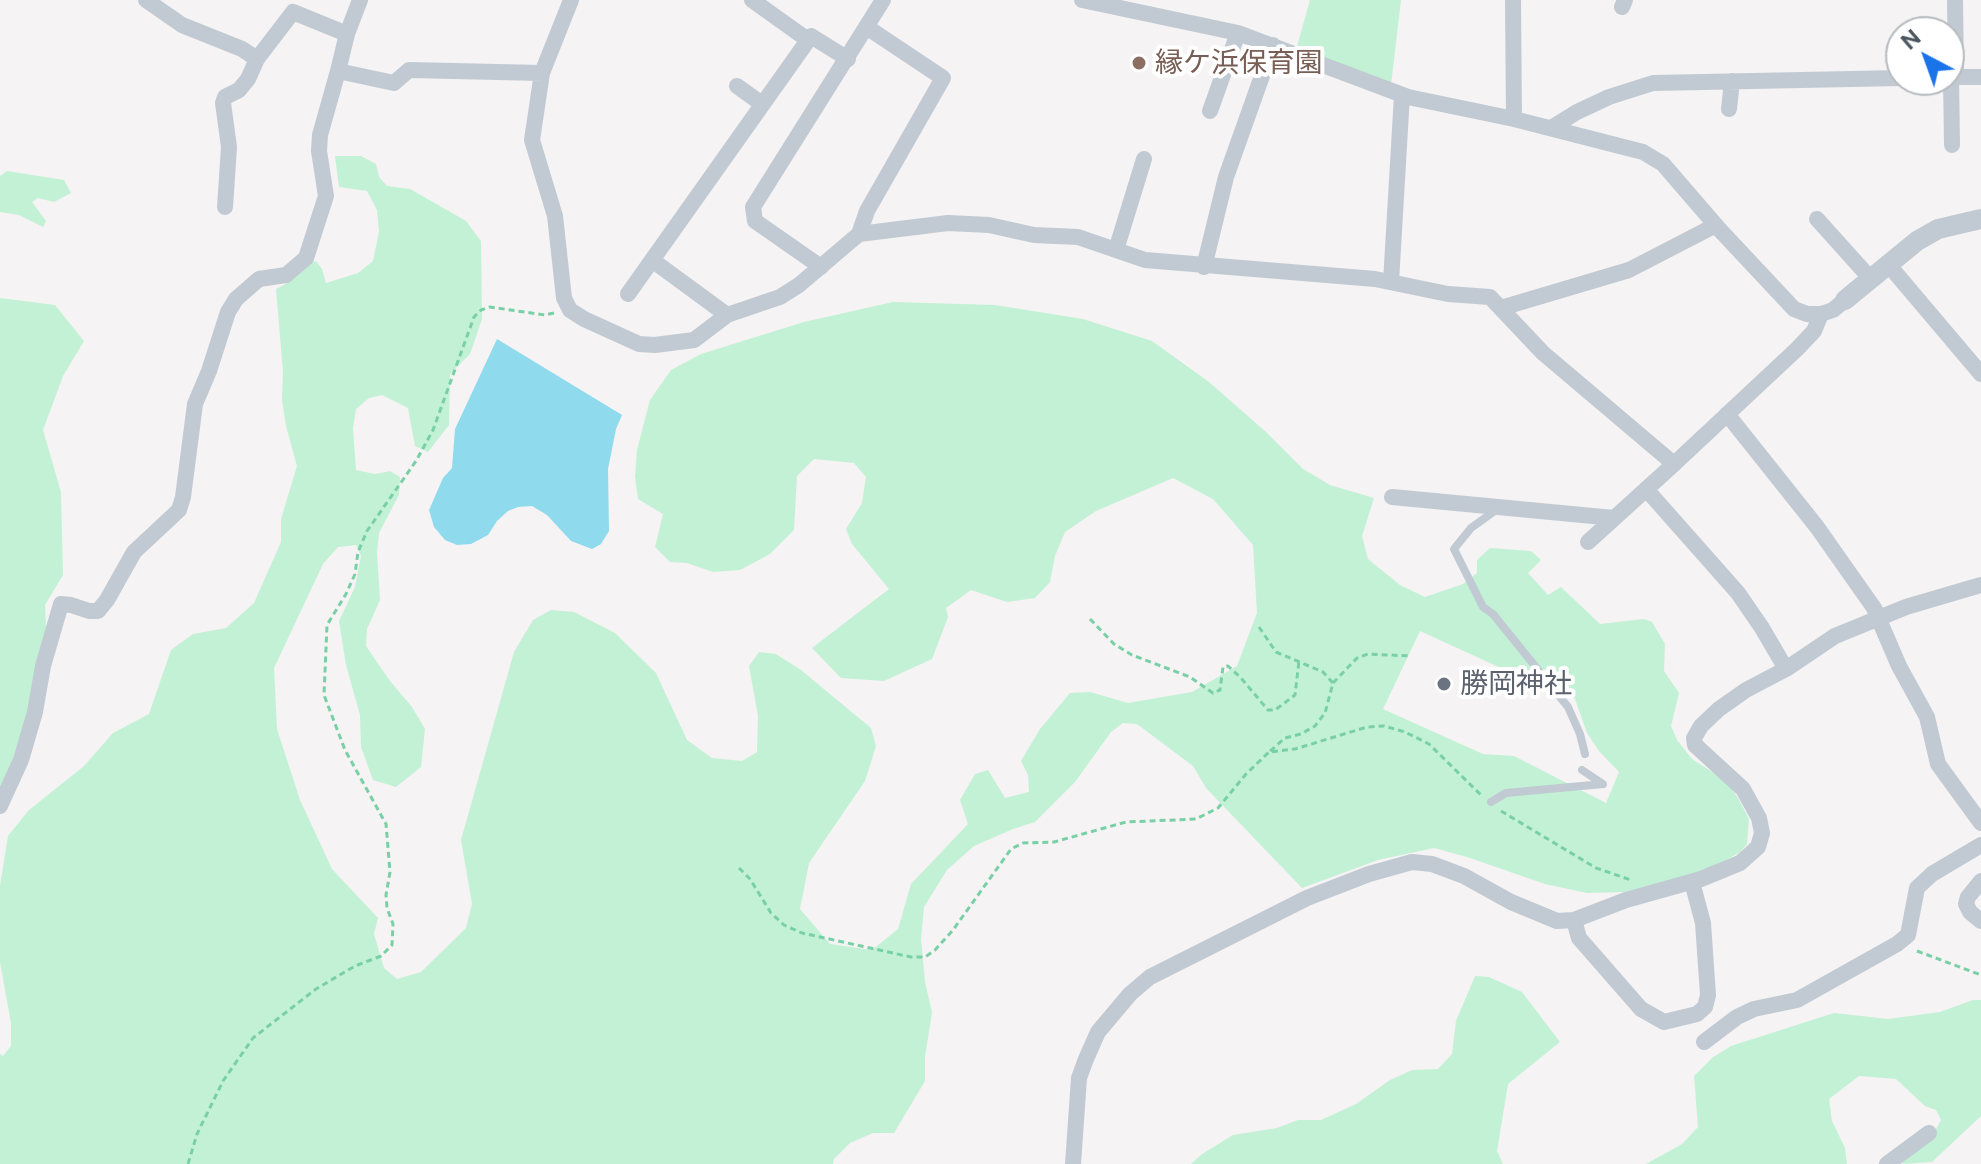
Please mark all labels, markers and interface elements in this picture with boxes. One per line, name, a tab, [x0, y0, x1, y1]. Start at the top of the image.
north arrow	[1885, 16, 1965, 96]
text: N	[1896, 24, 1926, 55]
place label: 縁ケ浜保育園	[1155, 46, 1323, 80]
marker: 縁ケ浜保育園	[1130, 54, 1148, 72]
place label: 勝岡神社	[1460, 667, 1572, 701]
marker: 勝岡神社	[1435, 675, 1453, 693]

